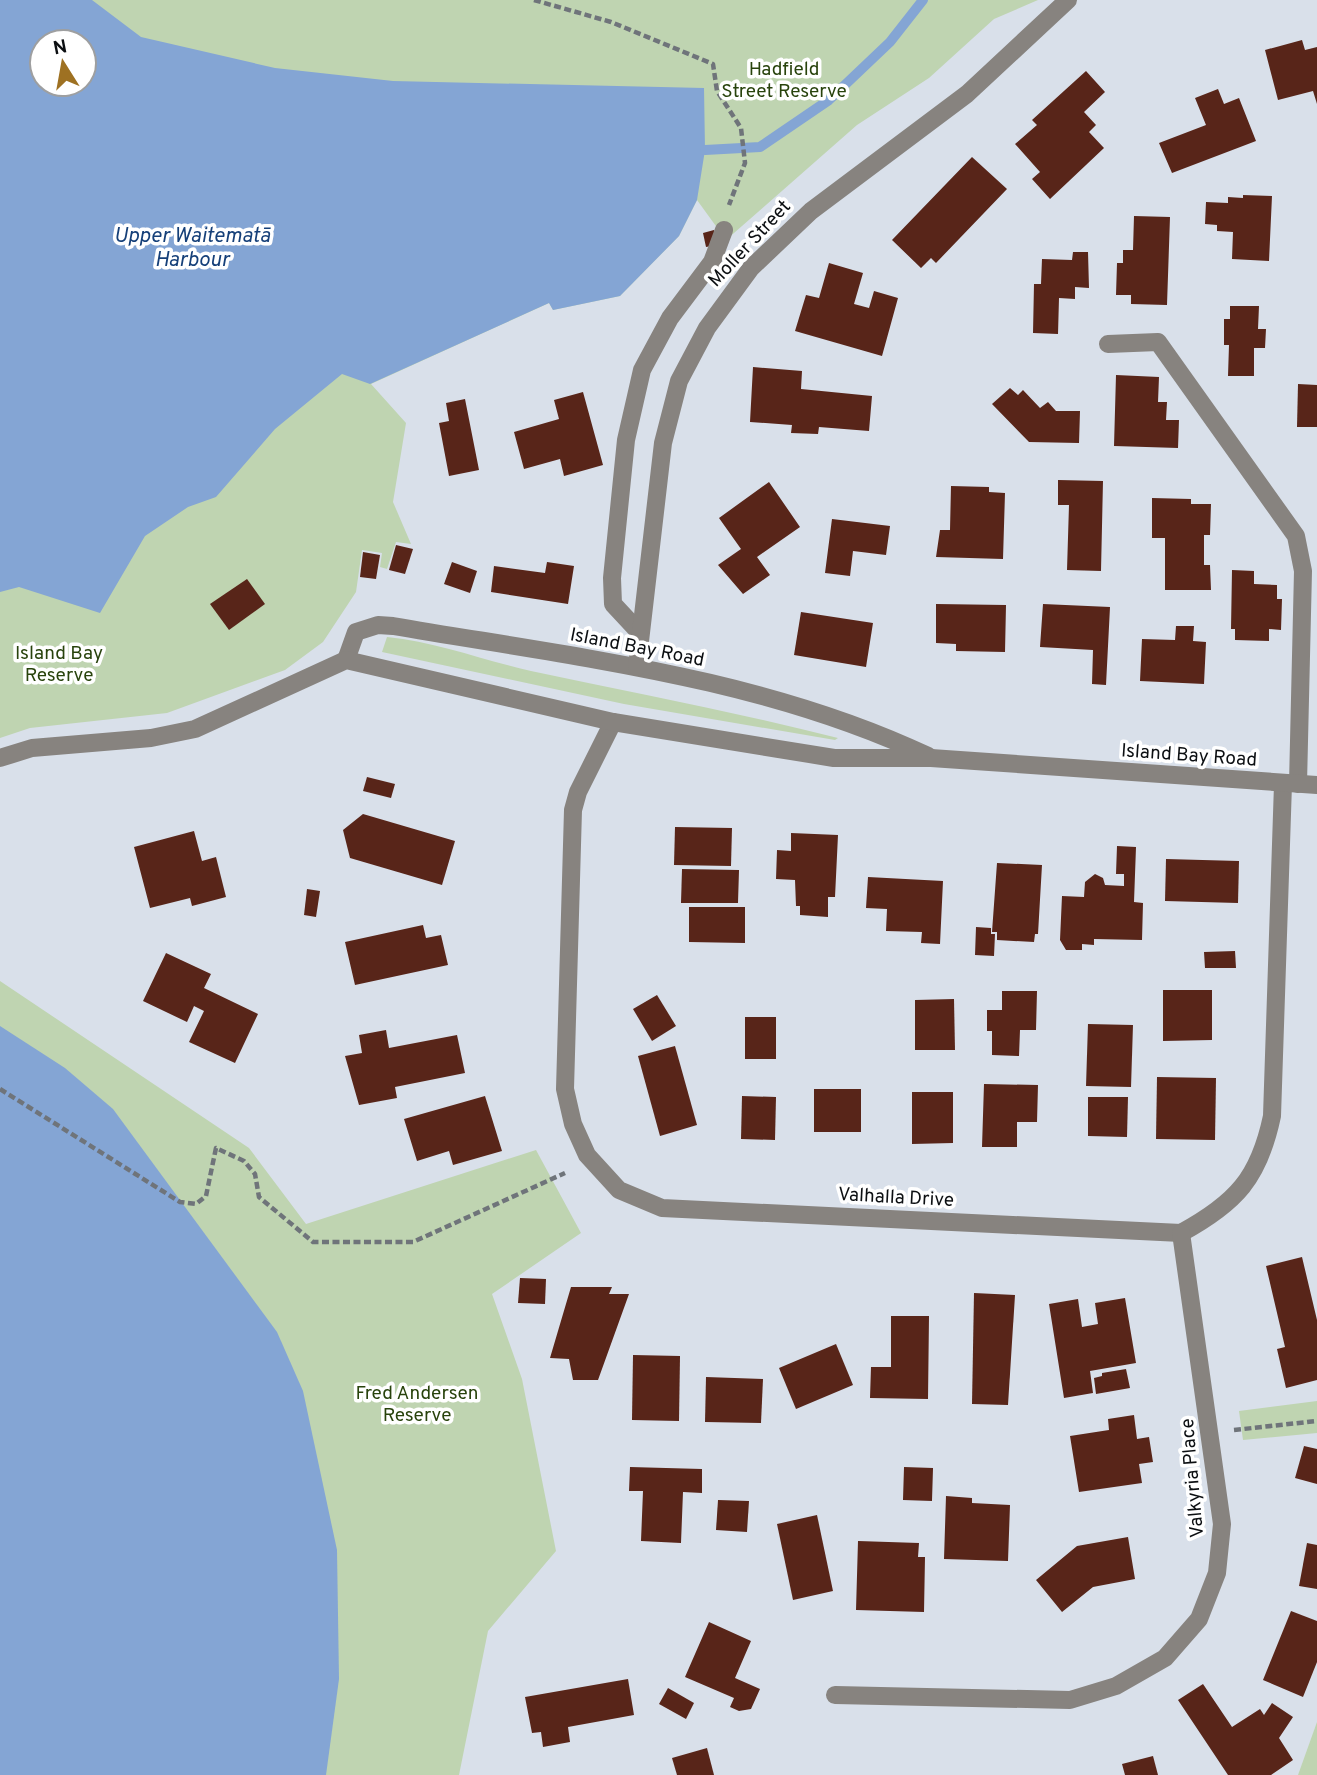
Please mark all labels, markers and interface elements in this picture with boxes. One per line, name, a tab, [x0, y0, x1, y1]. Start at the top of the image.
north arrow	[28, 28, 98, 98]
text: N	[51, 35, 69, 61]
park label: Hadfield Street Reserve	[721, 58, 847, 104]
street label: Moller Street	[704, 195, 796, 293]
water label: Upper Waitematā Harbour	[114, 223, 271, 274]
street label: Island Bay Road	[568, 623, 706, 673]
park label: Island Bay Reserve	[15, 642, 103, 688]
street label: Island Bay Road	[1120, 739, 1258, 773]
street label: Valhalla Drive	[837, 1183, 955, 1213]
park label: Fred Andersen Reserve	[355, 1382, 479, 1428]
street label: Valkyria Place	[1176, 1417, 1210, 1539]

